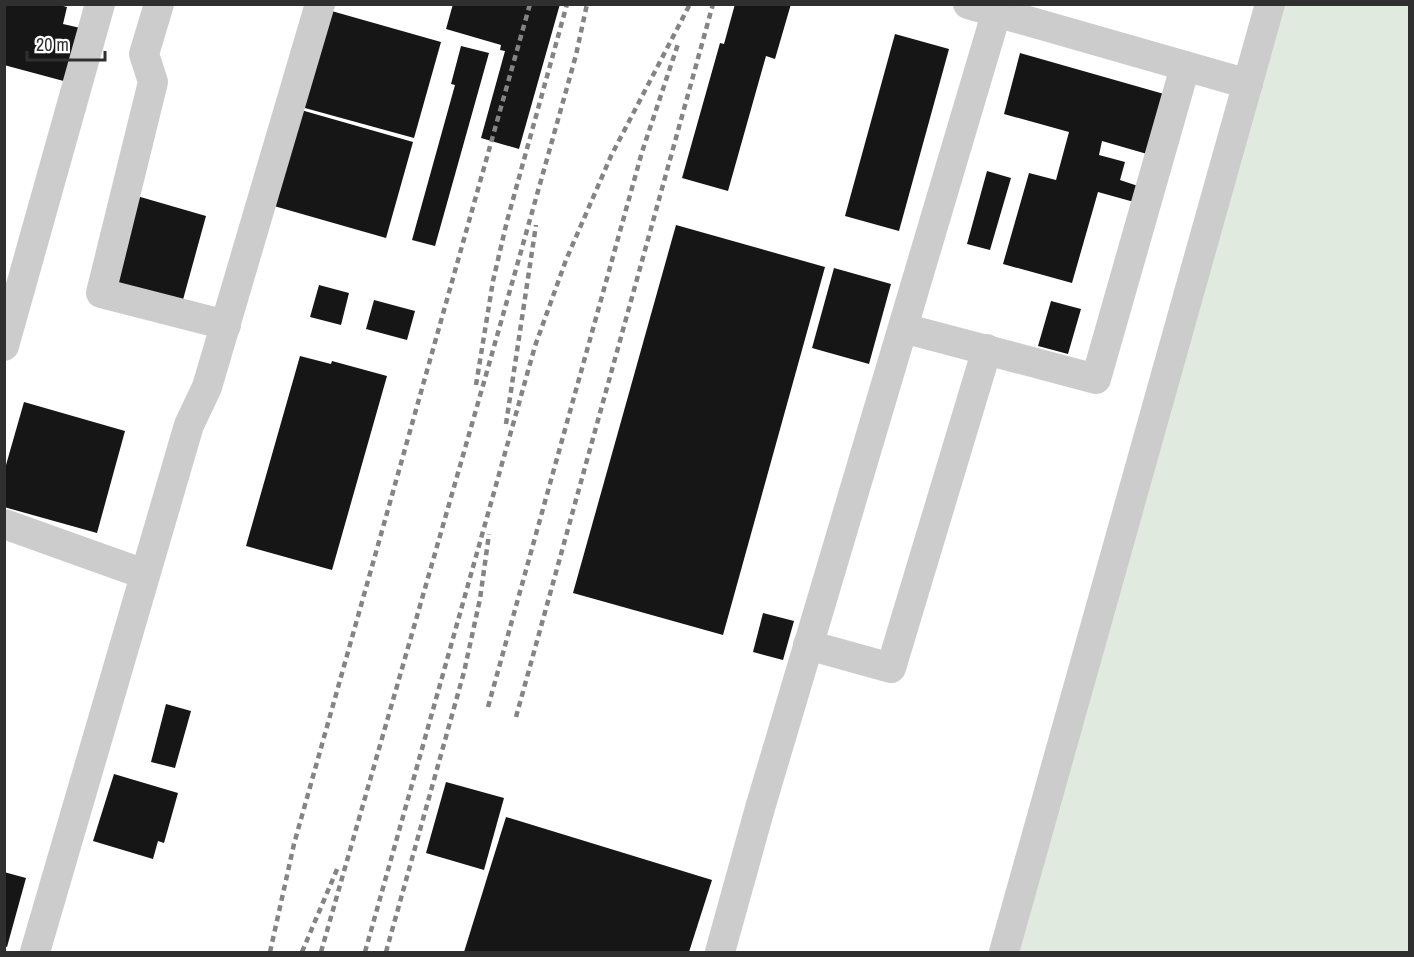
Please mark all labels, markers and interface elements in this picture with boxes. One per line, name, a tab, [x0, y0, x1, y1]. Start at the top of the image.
scale bar	[27, 24, 105, 62]
text: 20 m	[36, 32, 69, 57]

